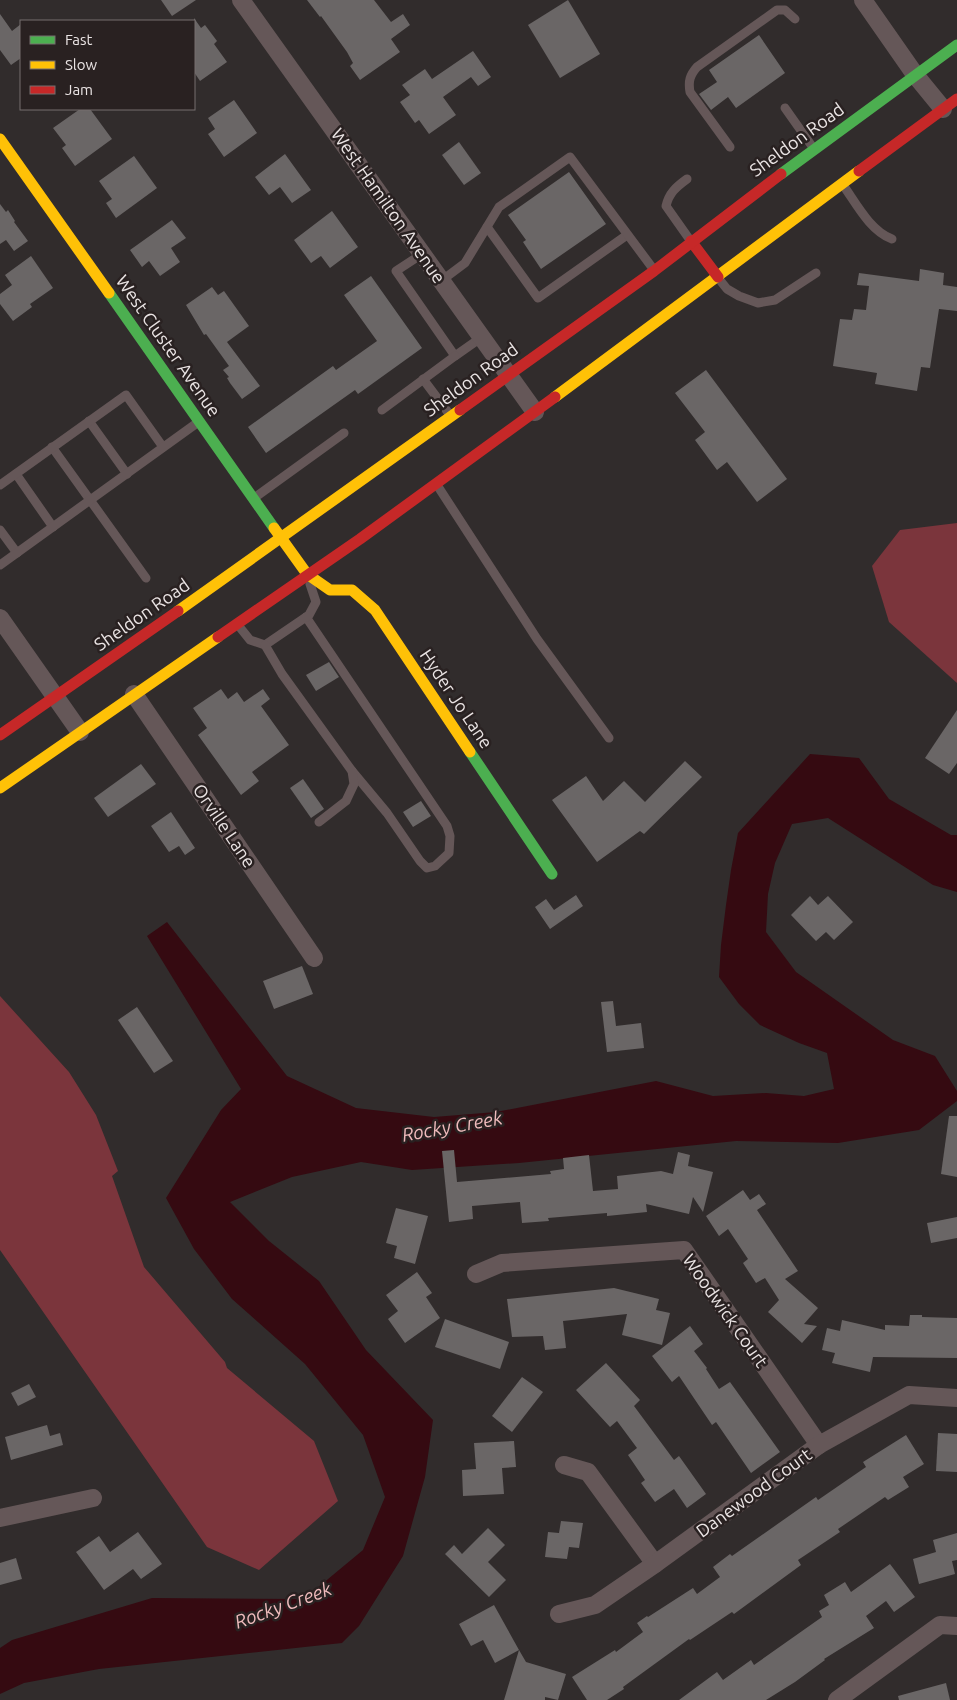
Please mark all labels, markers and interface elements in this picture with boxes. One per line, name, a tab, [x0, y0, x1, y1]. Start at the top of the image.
legend	[20, 20, 195, 110]
text: Fast	[65, 31, 93, 48]
text: Slow	[65, 56, 98, 73]
text: Jam	[65, 81, 93, 98]
street label: Sheldon Road	[746, 98, 847, 180]
street label: West Hamilton Avenue	[328, 124, 450, 287]
street label: West Cluster Avenue	[113, 271, 225, 420]
street label: Sheldon Road	[420, 338, 521, 420]
street label: Sheldon Road	[90, 574, 193, 654]
street label: Hyder Jo Lane	[416, 645, 497, 752]
street label: Orville Lane	[190, 780, 260, 871]
water label: Rocky Creek	[400, 1106, 504, 1146]
street label: Woodwick Court	[679, 1250, 772, 1371]
street label: Danewood Court	[692, 1444, 815, 1541]
water label: Rocky Creek	[231, 1577, 335, 1633]

